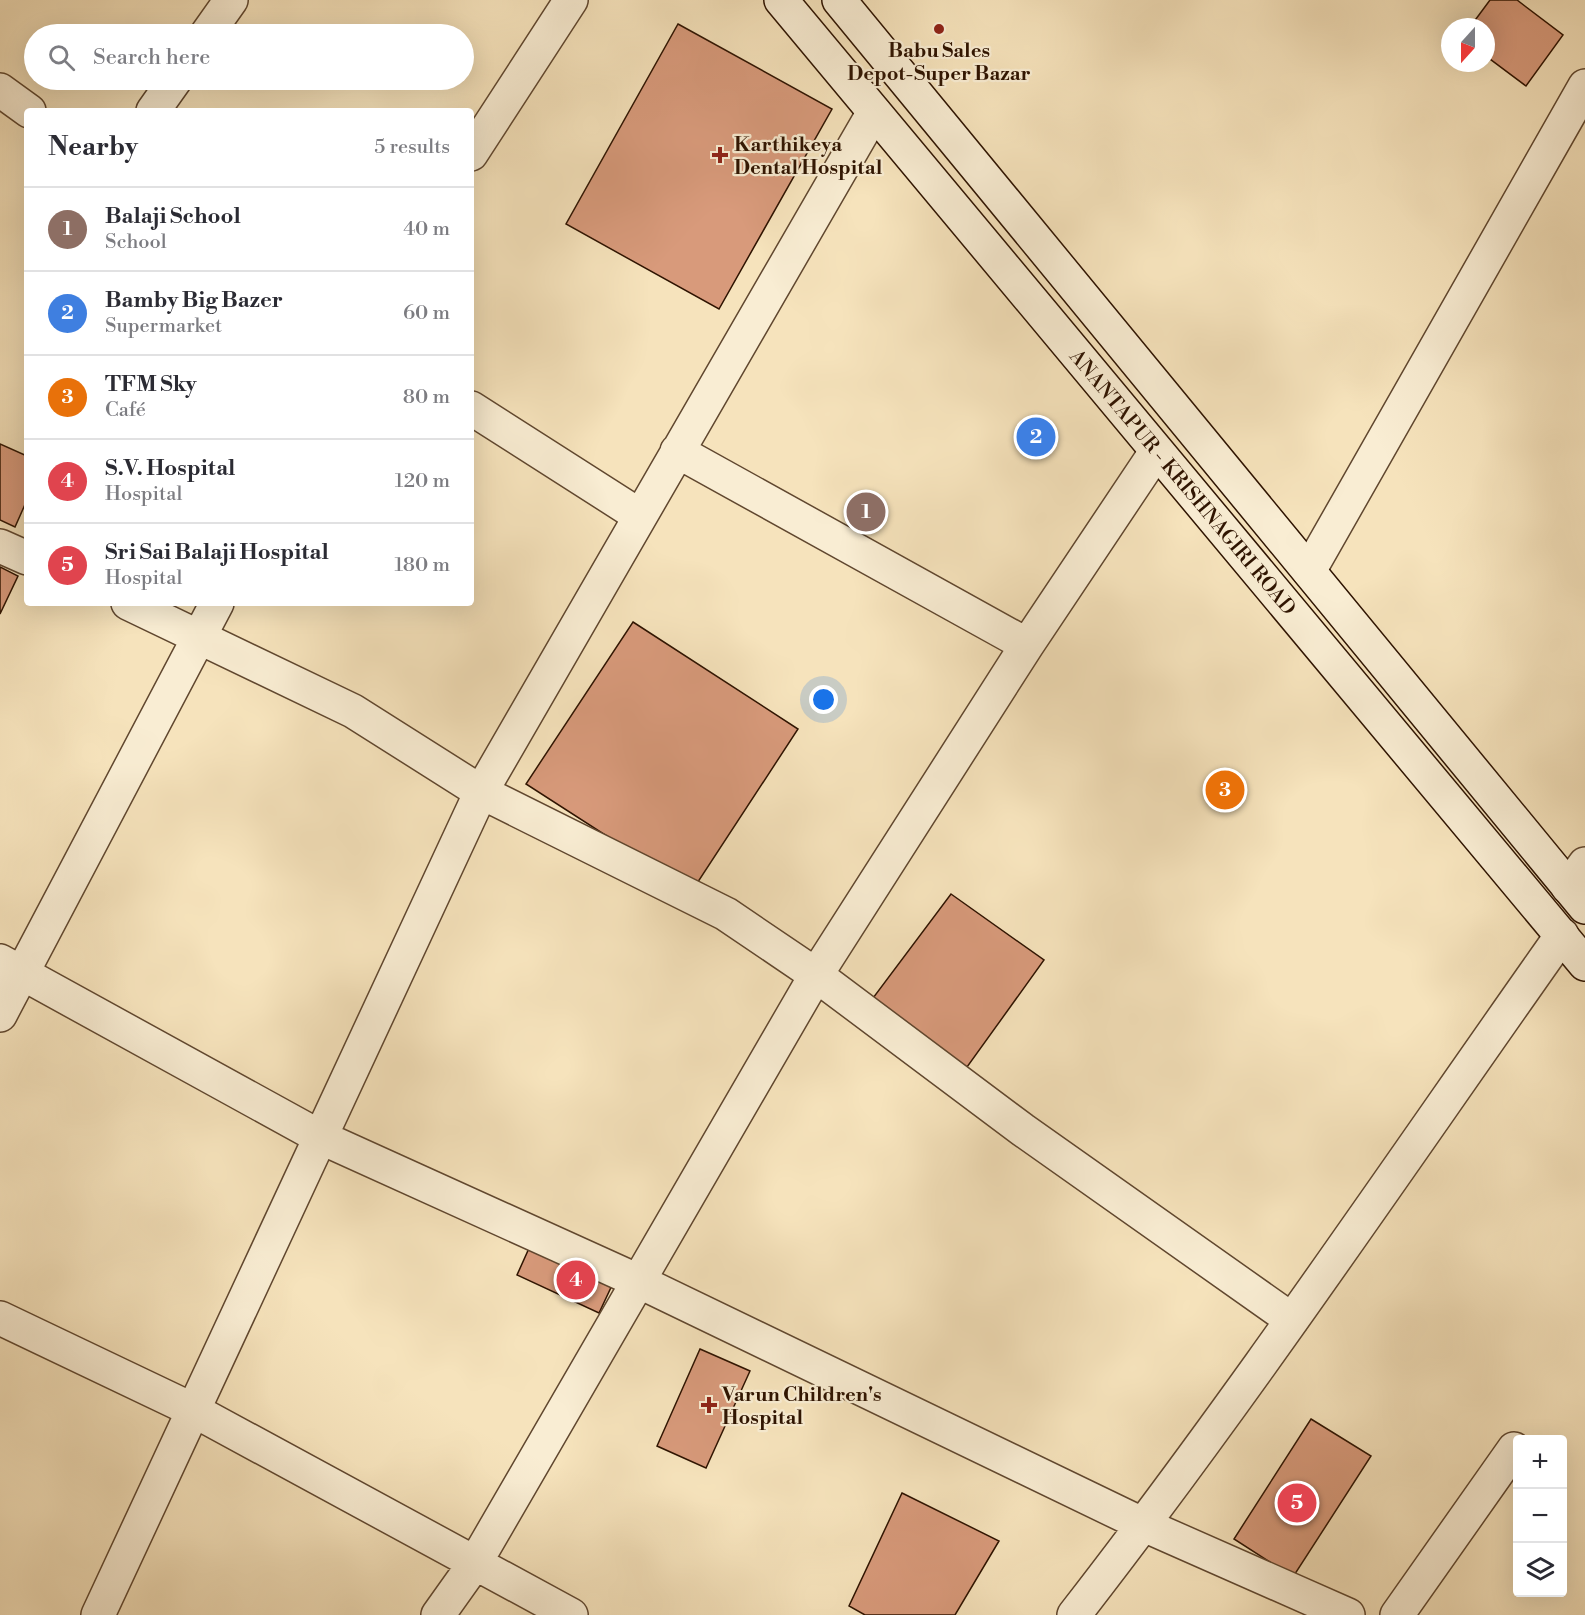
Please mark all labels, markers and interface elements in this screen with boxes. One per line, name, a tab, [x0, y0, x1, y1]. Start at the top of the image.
north arrow	[1441, 18, 1495, 72]
marker: Babu Sales Depot-Super Bazar	[932, 22, 946, 36]
search box	[24, 24, 474, 90]
place label: Babu Sales Depot-Super Bazar	[847, 39, 1031, 87]
icon: search	[45, 41, 78, 74]
text: Search here	[93, 44, 210, 71]
text: Nearby	[48, 131, 138, 163]
place label: Karthikeya Dental Hospital	[734, 133, 883, 181]
text: 5 results	[374, 135, 450, 160]
marker: Karthikeya Dental Hospital	[711, 146, 729, 164]
text: Balaji School	[105, 203, 241, 230]
text: 1	[63, 217, 72, 242]
text: 40 m	[403, 217, 450, 242]
text: School	[105, 230, 167, 255]
text: Bamby Big Bazer	[105, 287, 283, 314]
text: 2	[61, 301, 74, 326]
text: 60 m	[403, 301, 450, 326]
text: Supermarket	[105, 314, 222, 339]
street label: ANANTAPUR - KRISHNAGIRI ROAD	[1063, 344, 1300, 621]
text: TFM Sky	[105, 371, 197, 398]
text: 3	[61, 385, 74, 410]
text: 80 m	[403, 385, 450, 410]
text: Café	[105, 398, 146, 423]
pin: 2	[1016, 414, 1056, 460]
text: S.V. Hospital	[105, 455, 235, 482]
text: 4	[61, 469, 74, 494]
text: 120 m	[395, 469, 450, 494]
text: Hospital	[105, 482, 182, 507]
pin: 1	[846, 490, 886, 534]
text: Sri Sai Balaji Hospital	[105, 539, 329, 566]
text: 5	[61, 553, 74, 578]
text: 180 m	[395, 553, 450, 578]
text: Hospital	[105, 566, 182, 591]
your location	[809, 685, 838, 714]
pin: 3	[1206, 768, 1244, 812]
pin: 4	[556, 1258, 596, 1302]
place label: Varun Children's Hospital	[721, 1383, 882, 1431]
marker: Varun Children's Hospital	[700, 1396, 718, 1414]
map controls	[1513, 1435, 1567, 1597]
button: +	[1513, 1435, 1567, 1489]
pin: 5	[1278, 1480, 1316, 1526]
button: −	[1513, 1489, 1567, 1543]
button: layers	[1513, 1543, 1567, 1597]

